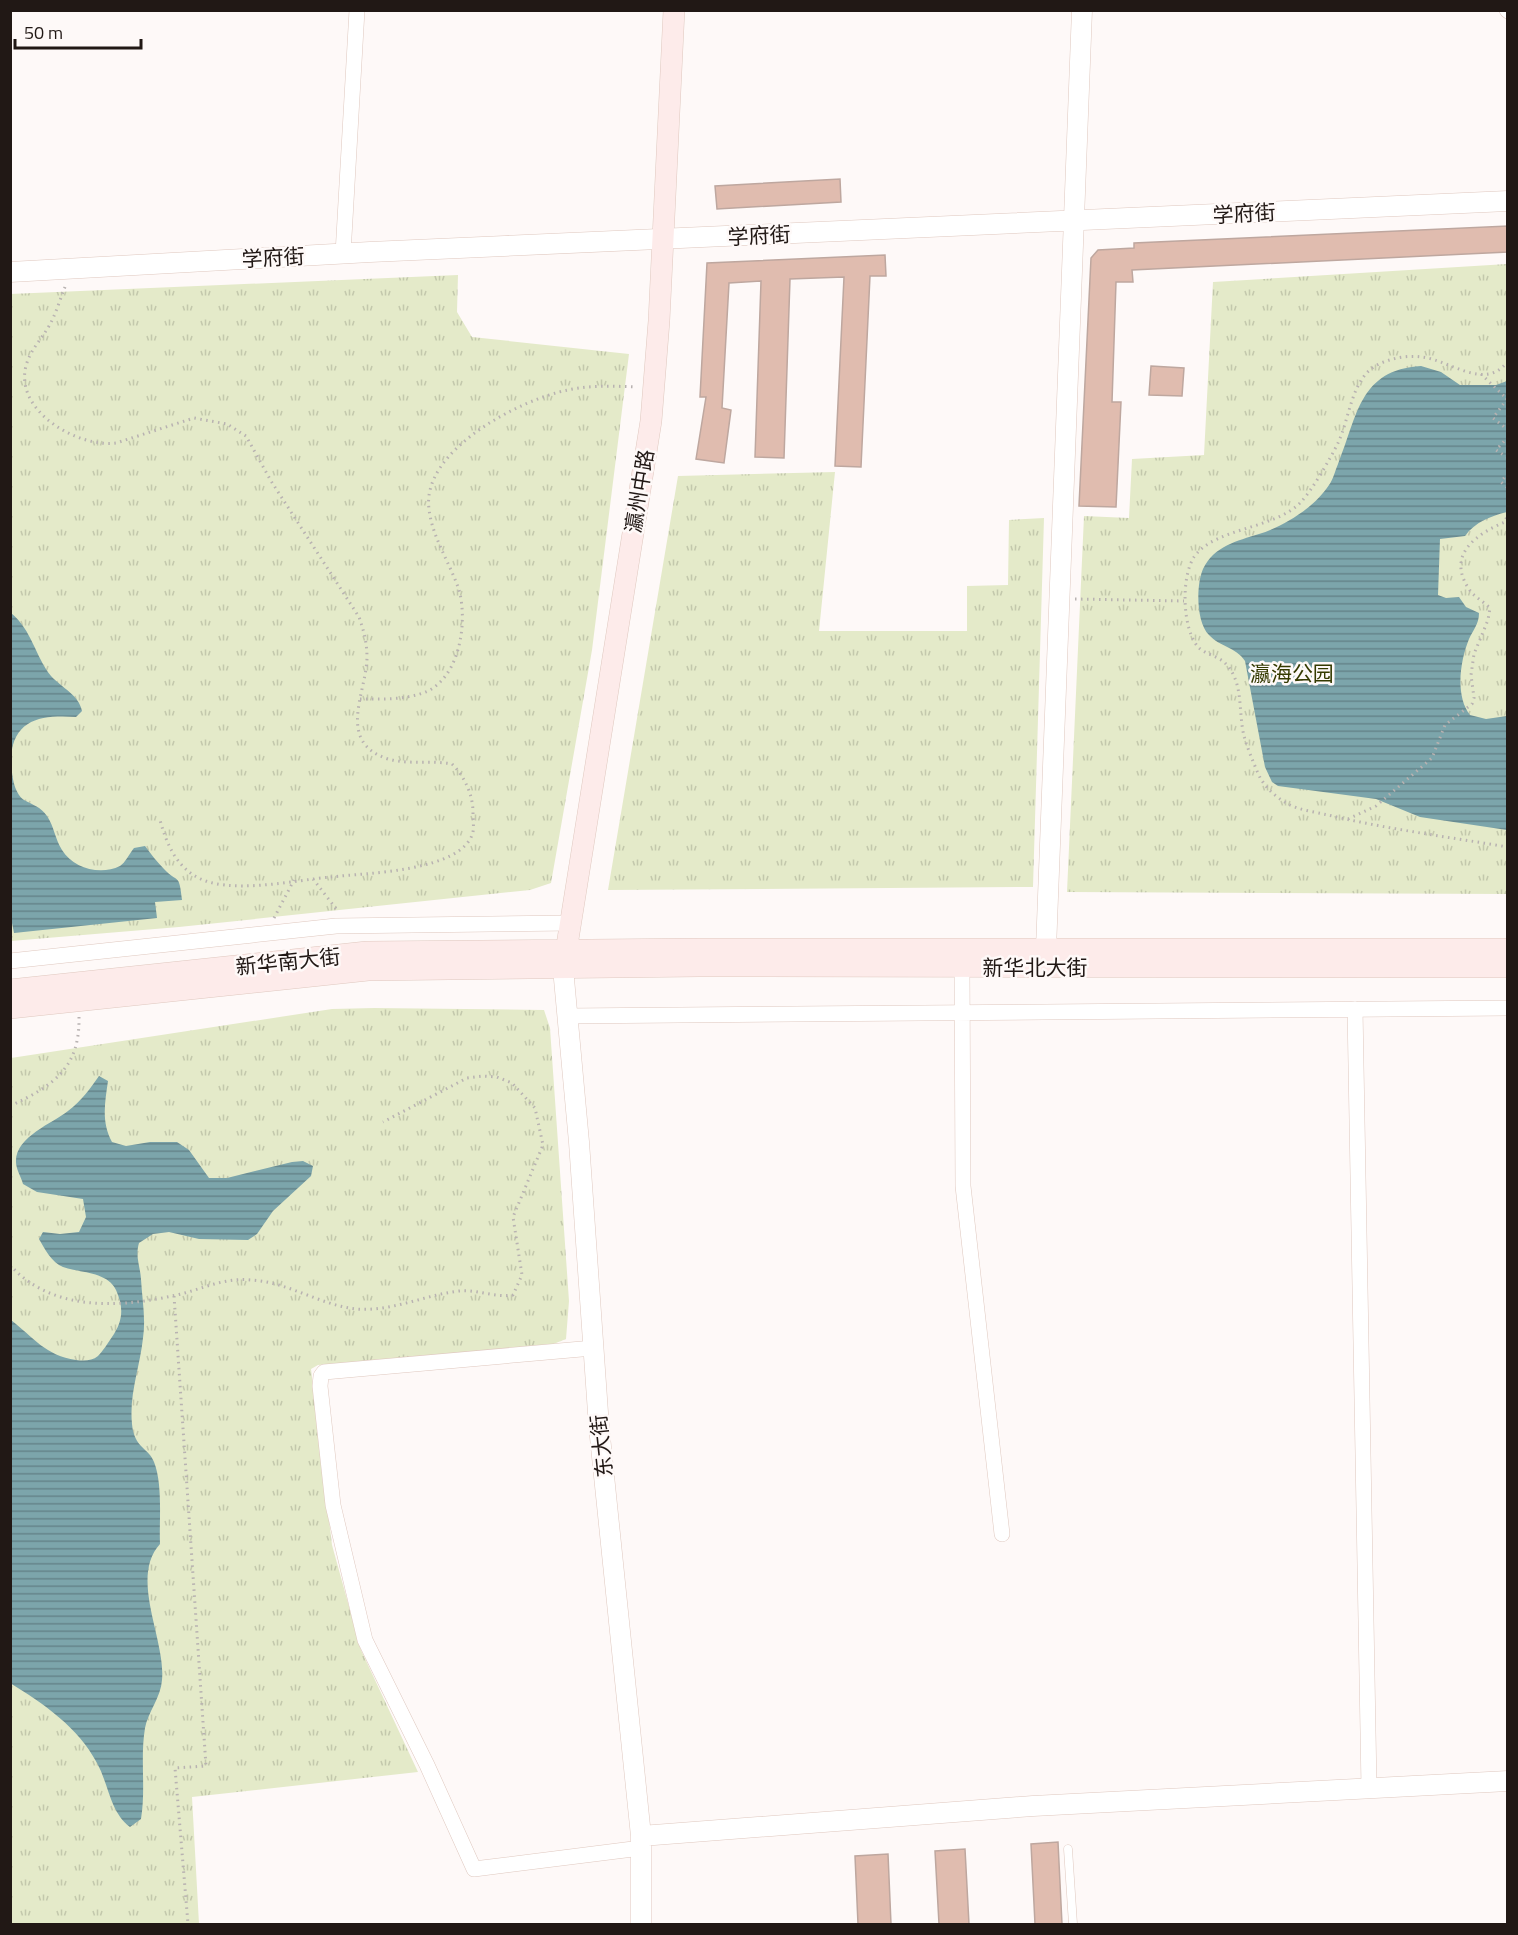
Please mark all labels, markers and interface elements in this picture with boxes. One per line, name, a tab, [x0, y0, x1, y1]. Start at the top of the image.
scale bar	[15, 12, 141, 50]
text: 50 m	[24, 19, 63, 46]
street label: 学府街	[1212, 195, 1276, 231]
street label: 学府街	[727, 217, 791, 253]
street label: 学府街	[241, 239, 305, 275]
street label: 瀛州中路	[617, 447, 661, 535]
park label: 瀛海公园	[1250, 657, 1334, 689]
street label: 新华南大街	[234, 940, 342, 982]
street label: 新华北大街	[983, 951, 1088, 983]
street label: 东大街	[582, 1413, 620, 1479]

